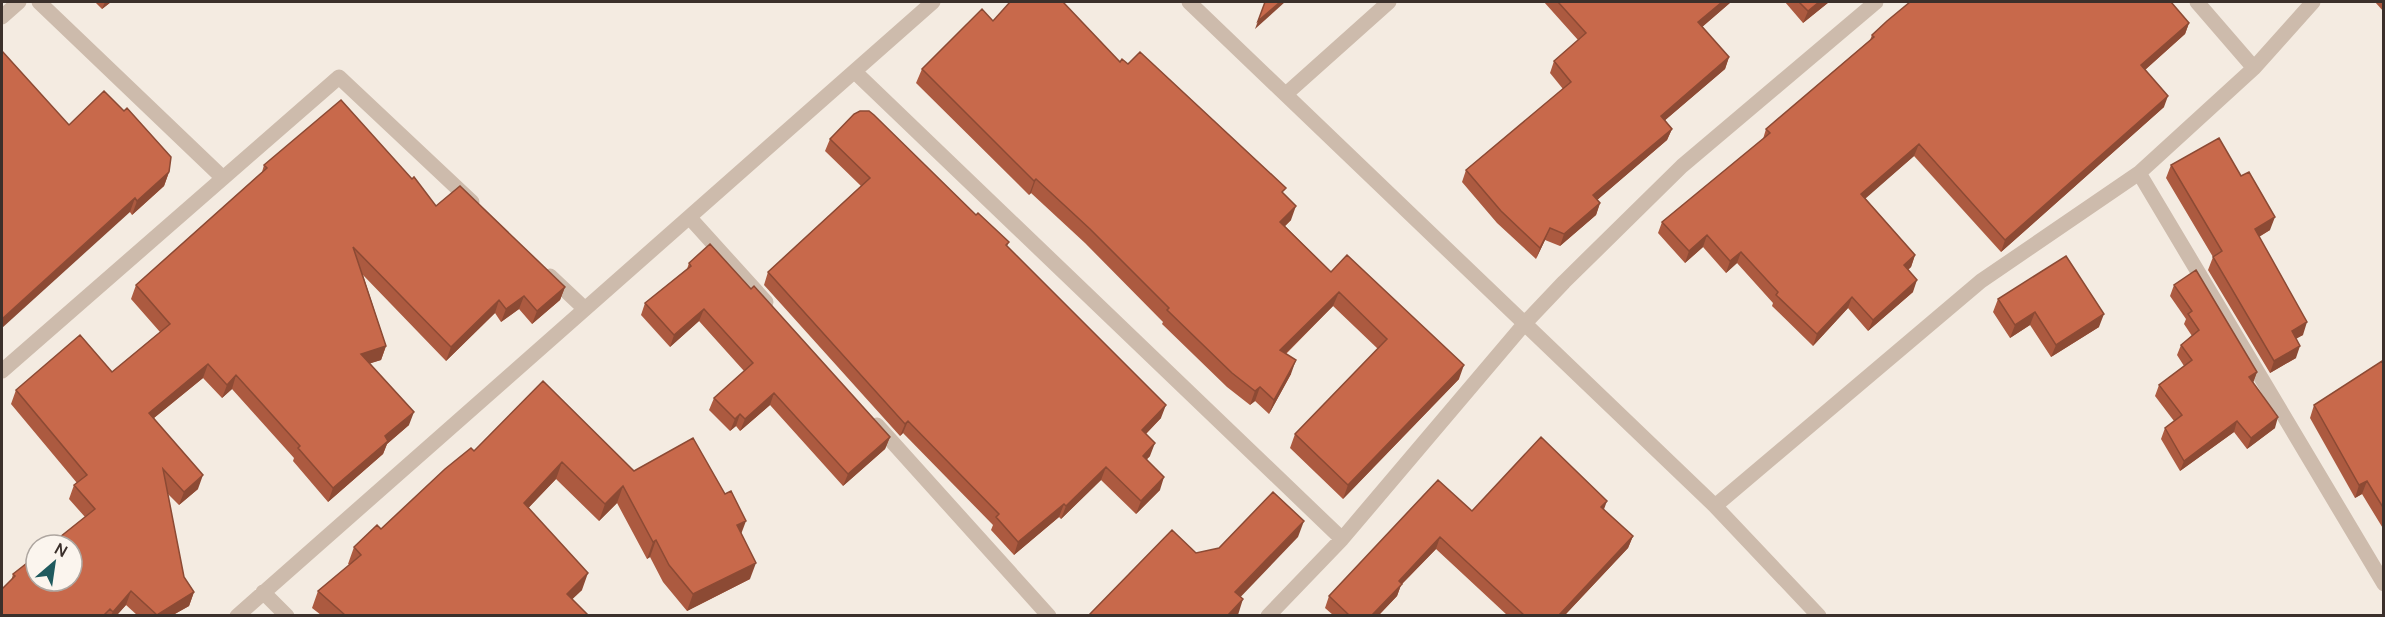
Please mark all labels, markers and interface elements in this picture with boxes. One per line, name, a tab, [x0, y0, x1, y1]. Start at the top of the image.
north arrow	[24, 533, 84, 593]
text: N	[51, 537, 72, 562]

